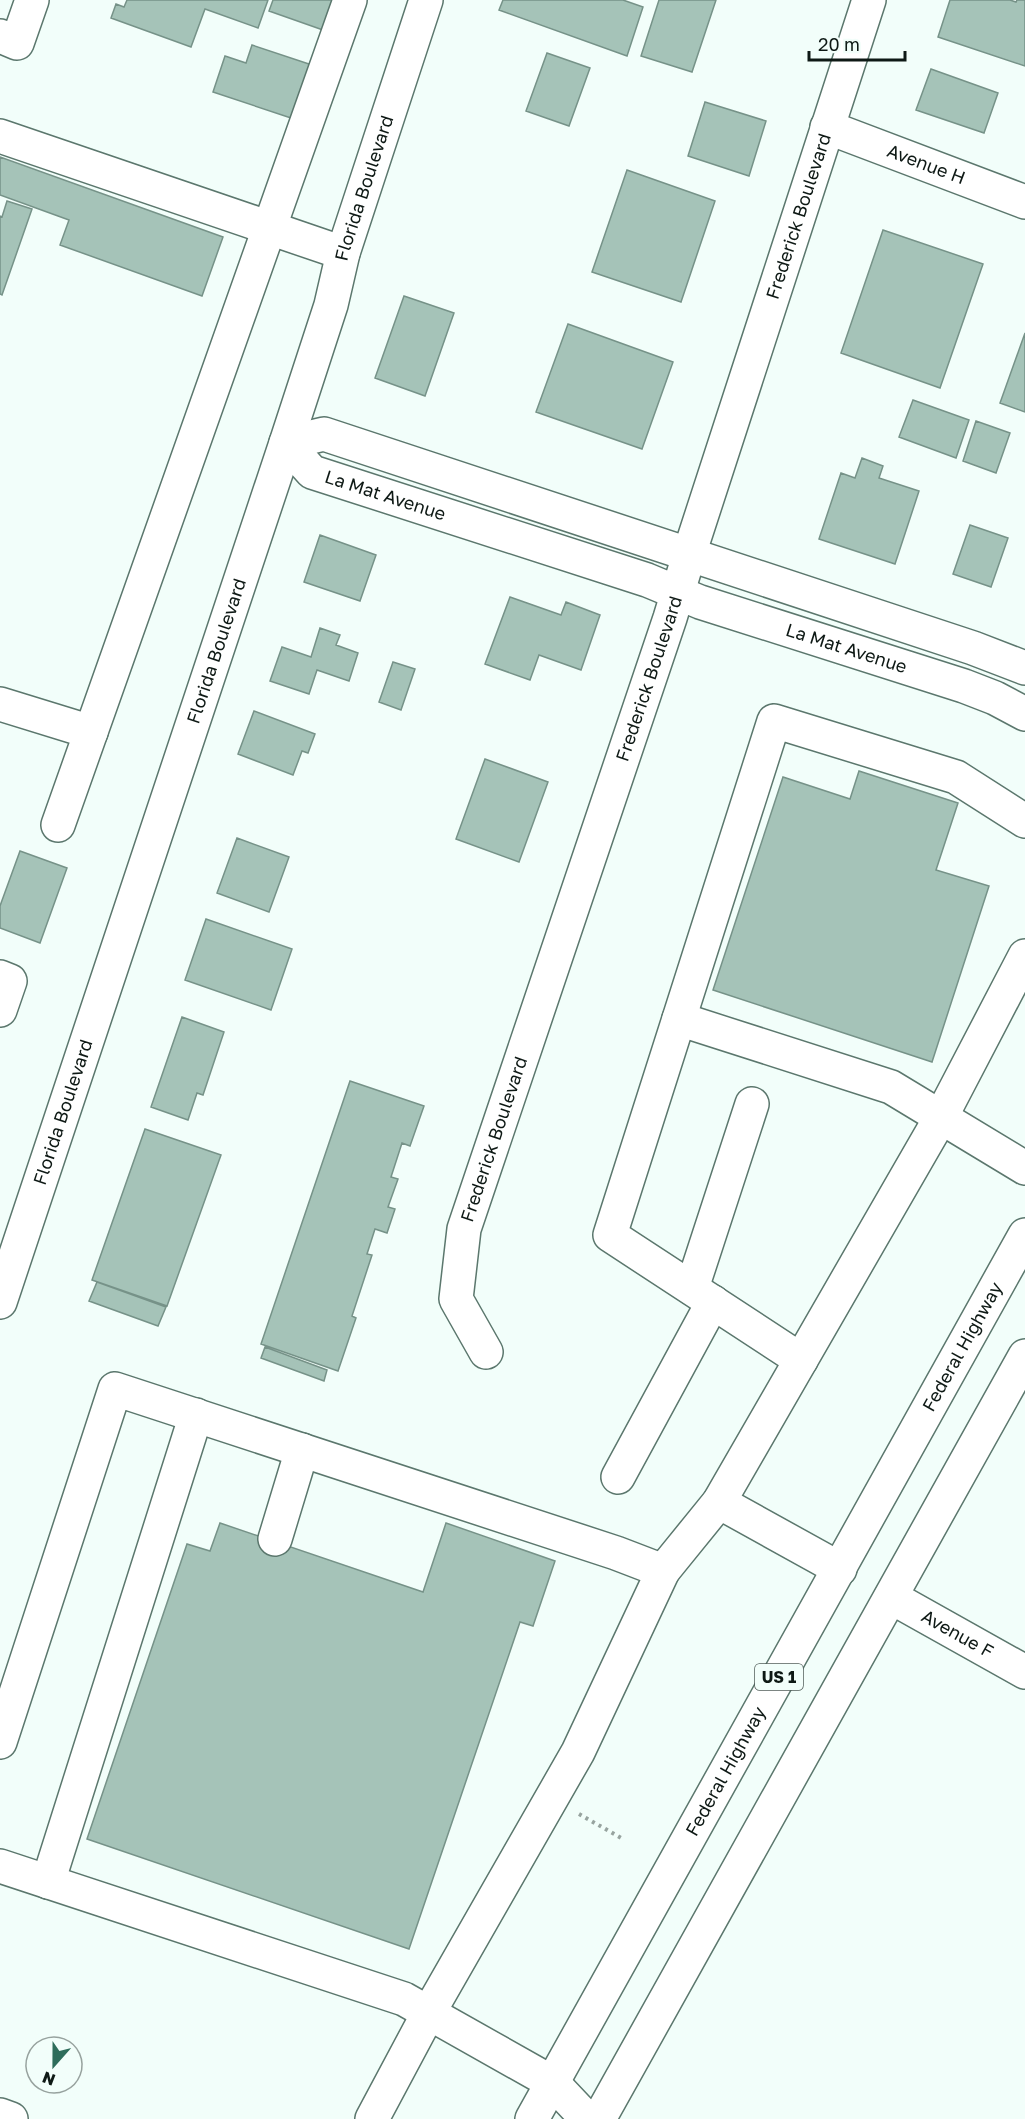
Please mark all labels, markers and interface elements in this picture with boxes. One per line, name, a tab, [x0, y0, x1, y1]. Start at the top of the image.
scale bar	[809, 24, 905, 62]
text: 20 m	[818, 33, 860, 55]
street label: Florida Boulevard	[330, 112, 397, 263]
street label: Frederick Boulevard	[761, 130, 835, 302]
street label: Avenue H	[884, 139, 969, 188]
street label: La Mat Avenue	[322, 465, 449, 524]
street label: Florida Boulevard	[181, 575, 250, 726]
street label: Frederick Boulevard	[611, 593, 686, 764]
street label: La Mat Avenue	[783, 618, 910, 677]
street label: Florida Boulevard	[28, 1036, 97, 1187]
street label: Frederick Boulevard	[455, 1054, 531, 1224]
street label: Federal Highway	[917, 1278, 1006, 1415]
street label: Avenue F	[918, 1604, 998, 1662]
road number: US 1	[755, 1664, 803, 1690]
street label: Federal Highway	[680, 1702, 770, 1839]
north arrow	[24, 2035, 84, 2095]
text: N	[39, 2067, 58, 2091]

